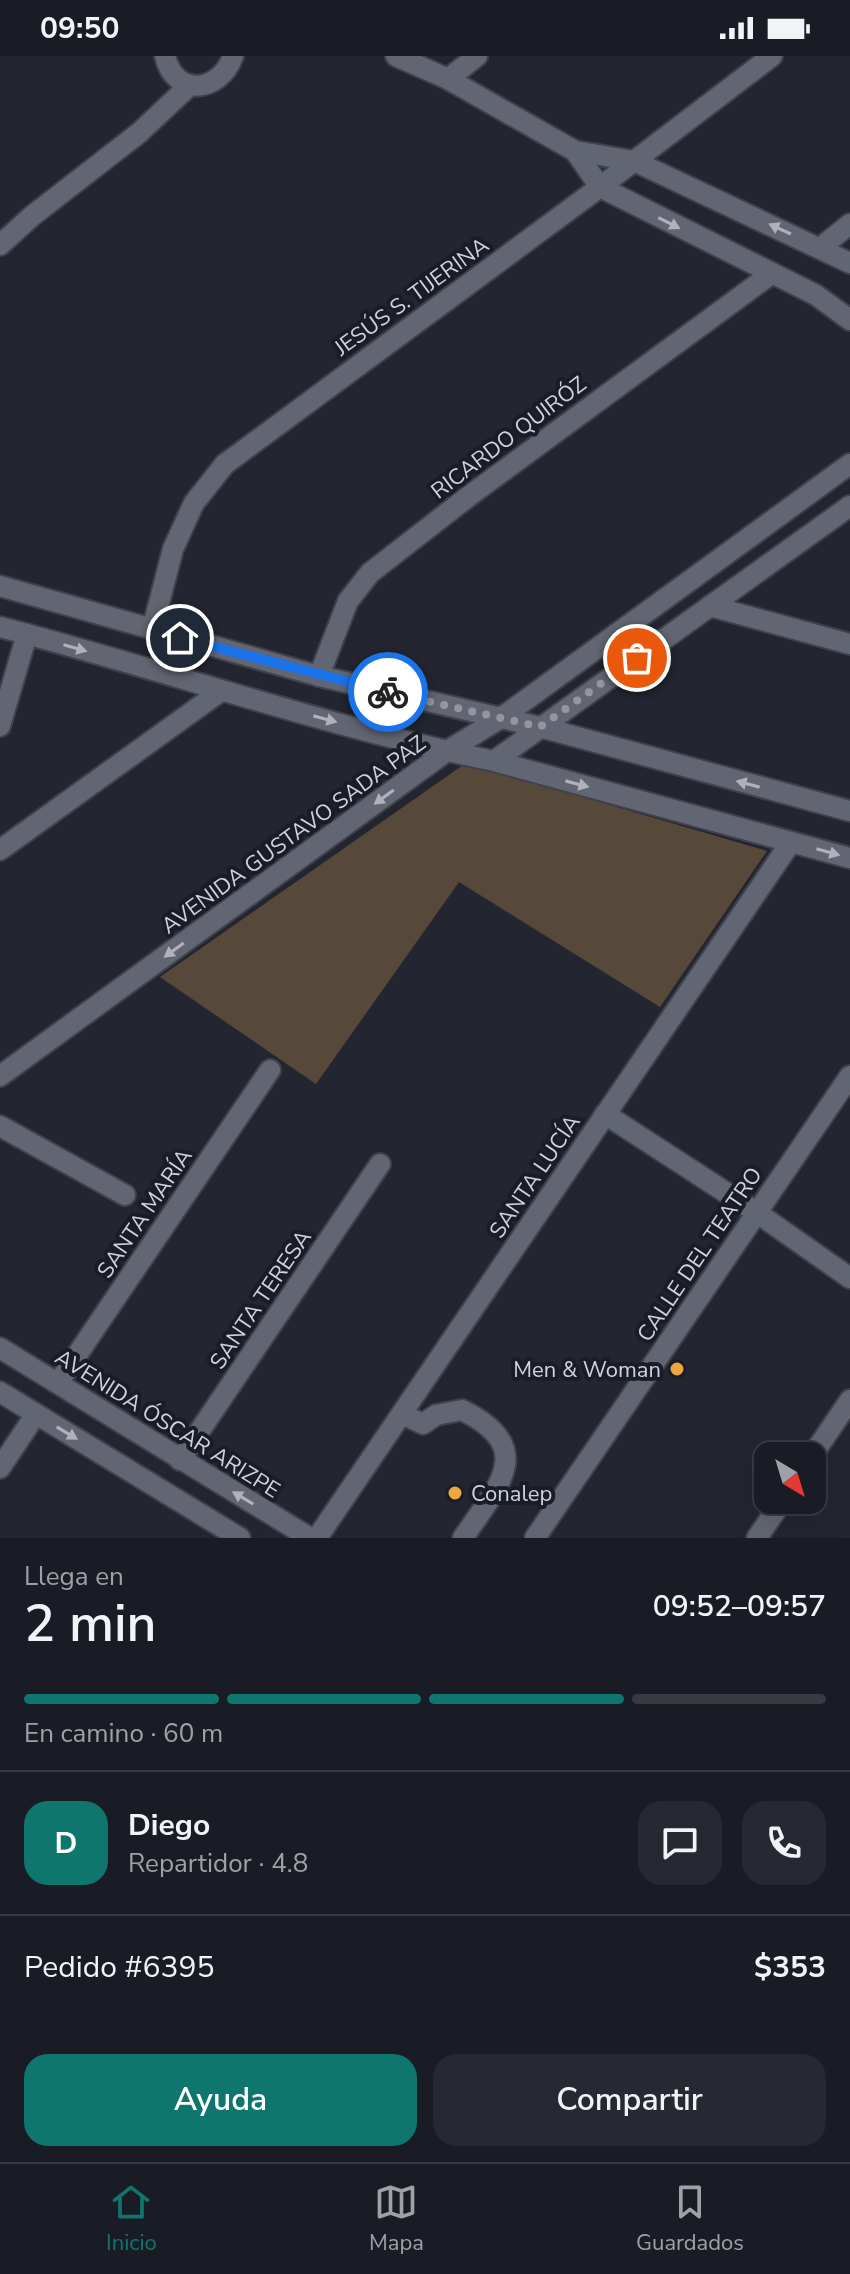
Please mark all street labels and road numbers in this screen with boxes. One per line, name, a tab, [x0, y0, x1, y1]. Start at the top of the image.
street label: JESÚS S. TIJERINA	[328, 231, 495, 364]
street label: RICARDO QUIRÓZ	[425, 370, 592, 506]
street label: AVENIDA GUSTAVO SADA PAZ	[155, 729, 432, 941]
street label: SANTA LUCÍA	[482, 1109, 587, 1244]
street label: SANTA MARÍA	[90, 1143, 199, 1284]
street label: CALLE DEL TEATRO	[630, 1161, 769, 1348]
street label: SANTA TERESA	[203, 1224, 319, 1375]
street label: AVENIDA ÓSCAR ARIZPE	[49, 1342, 286, 1505]

